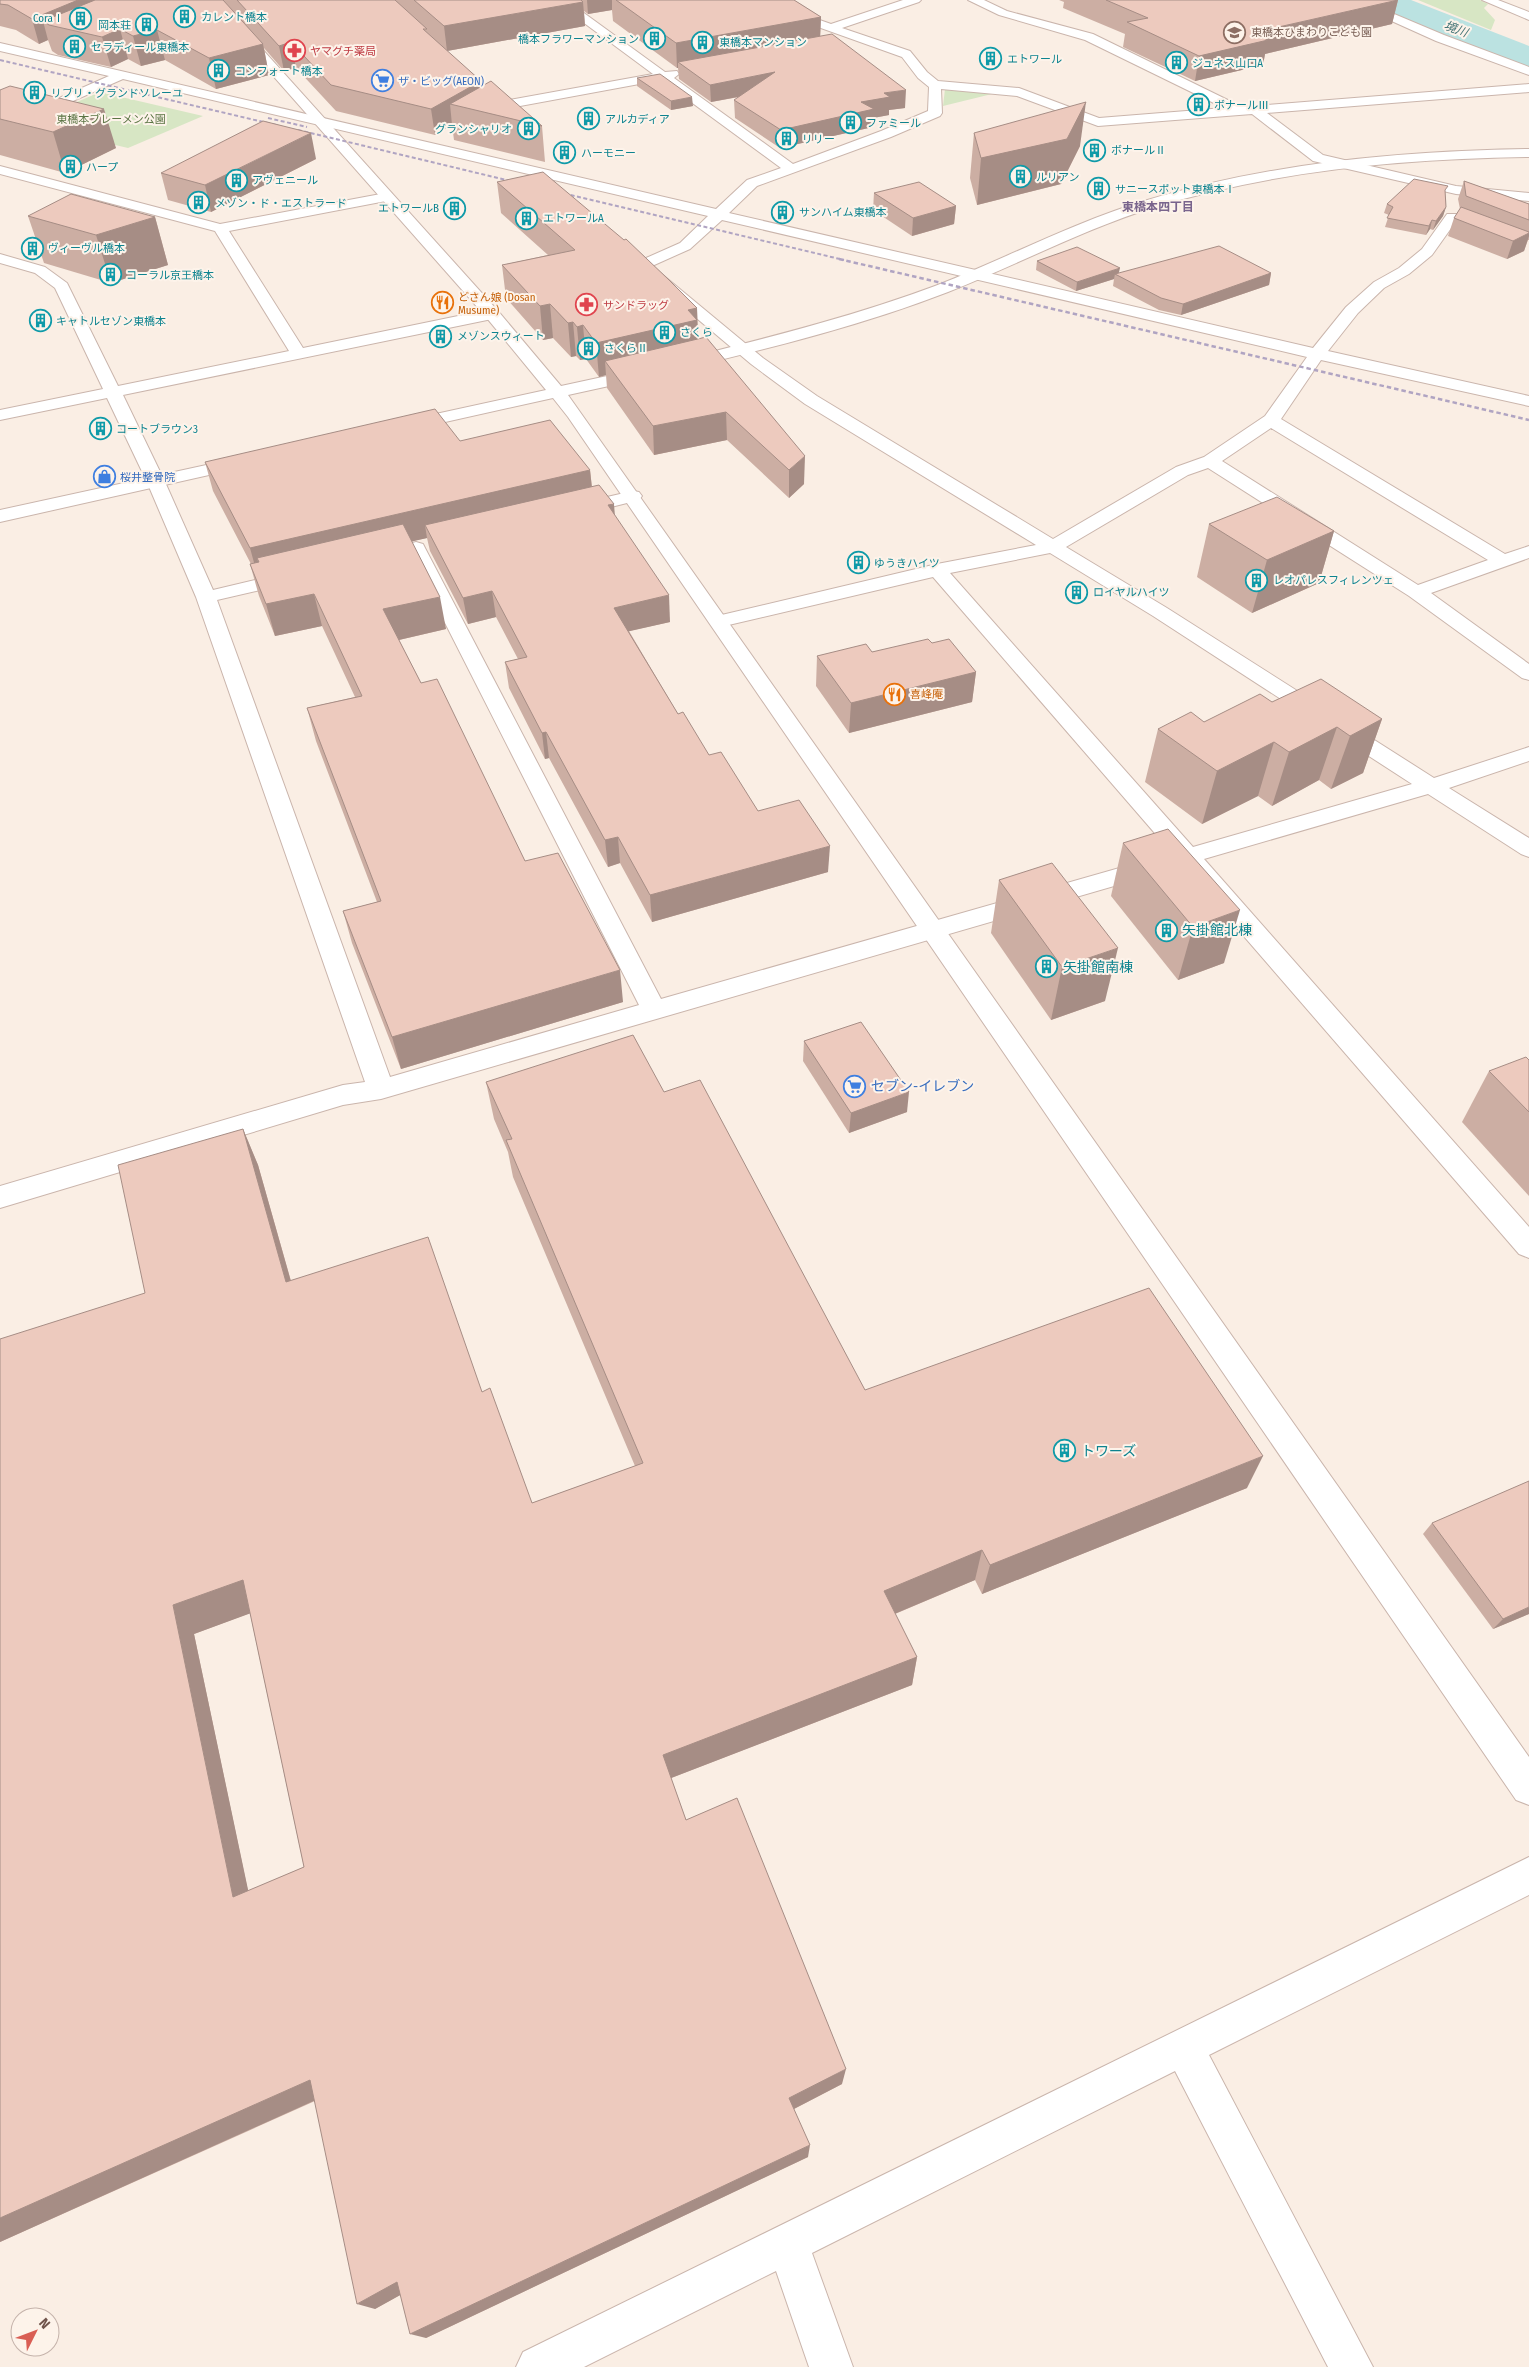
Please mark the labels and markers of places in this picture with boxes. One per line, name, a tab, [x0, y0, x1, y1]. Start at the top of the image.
building icon: カレント橋本	[173, 5, 197, 29]
building icon: CoraⅠ	[68, 6, 92, 30]
place label: カレント橋本	[201, 11, 267, 24]
place label: CoraⅠ	[33, 12, 64, 25]
building icon: 岡本荘	[135, 13, 159, 37]
place label: 岡本荘	[98, 19, 131, 32]
school or university icon: 東橋本ひまわりこども園	[1223, 20, 1247, 44]
place label: 東橋本ひまわりこども園	[1251, 26, 1372, 39]
building icon: 橋本フラワーマンション	[643, 27, 667, 51]
building icon: 東橋本マンション	[691, 30, 715, 54]
place label: 橋本フラワーマンション	[518, 33, 639, 46]
building icon: セラディール東橋本	[63, 35, 87, 59]
place label: 東橋本マンション	[719, 36, 807, 49]
pharmacy icon: ヤマグチ薬局	[282, 39, 306, 63]
place label: セラディール東橋本	[91, 41, 189, 54]
place label: ヤマグチ薬局	[310, 45, 376, 58]
building icon: エトワール	[979, 47, 1003, 71]
building icon: ジュネス山口A	[1164, 51, 1188, 75]
place label: エトワール	[1007, 53, 1062, 66]
place label: ジュネス山口A	[1192, 57, 1263, 70]
building icon: コンフォート橋本	[207, 59, 231, 83]
place label: コンフォート橋本	[235, 65, 323, 78]
supermarket icon: ザ・ビッグ(AEON)	[370, 69, 394, 93]
place label: ザ・ビッグ(AEON)	[398, 75, 484, 88]
building icon: リブリ・グランドソレーユ	[23, 81, 47, 105]
place label: リブリ・グランドソレーユ	[51, 87, 183, 100]
building icon: ボナールⅢ	[1186, 93, 1210, 117]
place label: ボナールⅢ	[1214, 99, 1269, 112]
building icon: アルカディア	[577, 107, 601, 131]
building icon: ファミール	[838, 111, 862, 135]
place label: アルカディア	[605, 113, 670, 126]
building icon: グランシャリオ	[516, 117, 540, 141]
place label: ファミール	[866, 117, 921, 130]
place label: グランシャリオ	[435, 123, 512, 136]
building icon: リリー	[774, 127, 798, 151]
place label: リリー	[802, 133, 835, 146]
building icon: ボナールⅡ	[1083, 138, 1107, 162]
building icon: ハーモニー	[553, 141, 577, 165]
place label: ボナールⅡ	[1111, 144, 1166, 157]
place label: ハーモニー	[581, 147, 636, 160]
building icon: ハープ	[58, 155, 82, 179]
place label: ハープ	[86, 161, 118, 174]
building icon: ルリアン	[1008, 165, 1032, 189]
building icon: アヴェニール	[224, 168, 248, 192]
place label: ルリアン	[1036, 171, 1080, 184]
place label: アヴェニール	[252, 174, 318, 187]
building icon: サニースポット東橋本Ⅰ	[1087, 177, 1111, 201]
place label: サニースポット東橋本Ⅰ	[1115, 183, 1235, 196]
building icon: メゾン・ド・エストラード	[187, 191, 211, 215]
building icon: エトワールB	[443, 196, 467, 220]
place label: メゾン・ド・エストラード	[215, 197, 347, 210]
building icon: サンハイム東橋本	[771, 200, 795, 224]
place label: エトワールB	[378, 202, 439, 215]
building icon: エトワールA	[515, 206, 539, 230]
place label: サンハイム東橋本	[799, 206, 887, 219]
place label: エトワールA	[543, 212, 604, 225]
building icon: ヴィーヴル橋本	[20, 236, 44, 260]
place label: ヴィーヴル橋本	[48, 242, 125, 255]
building icon: コーラル京王橋本	[98, 263, 122, 287]
place label: コーラル京王橋本	[126, 269, 214, 282]
restaurant icon: どさん娘 (Dosan Musume)	[430, 291, 454, 315]
place label: どさん娘 (Dosan Musume)	[458, 291, 535, 317]
pharmacy icon: サンドラッグ	[575, 293, 599, 317]
place label: サンドラッグ	[603, 299, 669, 312]
building icon: キャトルセゾン東橋本	[28, 309, 52, 333]
place label: キャトルセゾン東橋本	[56, 315, 166, 328]
building icon: さくら	[652, 320, 676, 344]
building icon: メゾンスウィート	[429, 324, 453, 348]
place label: さくら	[680, 326, 713, 339]
place label: メゾンスウィート	[457, 330, 545, 343]
building icon: さくらⅡ	[576, 336, 600, 360]
place label: さくらⅡ	[604, 342, 648, 355]
building icon: コートブラウン3	[88, 417, 112, 441]
place label: コートブラウン3	[116, 423, 198, 436]
shop icon: 桜井整骨院	[92, 465, 116, 489]
place label: 桜井整骨院	[120, 471, 175, 484]
building icon: ゆうきハイツ	[846, 551, 870, 575]
place label: ゆうきハイツ	[874, 557, 940, 570]
building icon: レオパレスフィレンツェ	[1245, 568, 1269, 592]
place label: レオパレスフィレンツェ	[1273, 574, 1394, 587]
building icon: ロイヤルハイツ	[1065, 580, 1089, 604]
place label: ロイヤルハイツ	[1093, 586, 1169, 599]
restaurant icon: 喜峰庵	[882, 682, 906, 706]
place label: 喜峰庵	[910, 688, 943, 701]
building icon: 矢掛館北棟	[1154, 918, 1178, 942]
place label: 矢掛館北棟	[1182, 922, 1252, 939]
building icon: 矢掛館南棟	[1035, 955, 1059, 979]
place label: 矢掛館南棟	[1063, 959, 1133, 976]
supermarket icon: セブン-イレブン	[843, 1074, 867, 1098]
place label: セブン-イレブン	[871, 1078, 974, 1095]
building icon: トワーズ	[1053, 1439, 1077, 1463]
place label: トワーズ	[1081, 1443, 1136, 1460]

